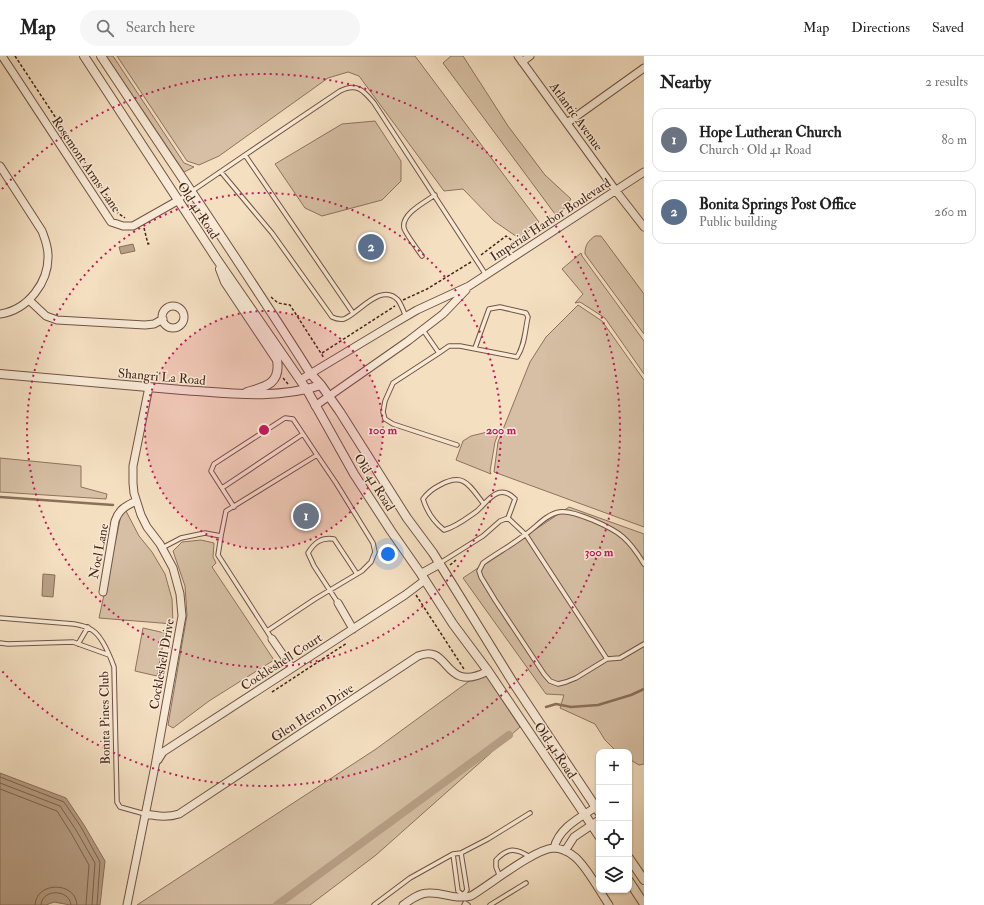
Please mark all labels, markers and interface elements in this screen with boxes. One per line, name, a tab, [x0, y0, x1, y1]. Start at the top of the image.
search box	[80, 10, 360, 46]
text: Map	[20, 16, 56, 40]
icon: search	[94, 17, 116, 39]
text: Search here	[126, 18, 195, 37]
text: Map	[803, 19, 829, 36]
text: Directions	[851, 19, 910, 36]
text: Saved	[932, 19, 964, 36]
text: Nearby	[660, 72, 711, 93]
text: 2 results	[925, 74, 968, 90]
street label: Atlantic Avenue	[545, 78, 607, 155]
street label: Rosemont Arms Lane	[48, 113, 125, 216]
text: Hope Lutheran Church	[699, 123, 842, 142]
text: 1	[672, 132, 676, 148]
text: 80 m	[941, 132, 967, 148]
text: Church · Old 41 Road	[699, 142, 811, 158]
street label: Imperial Harbor Boulevard	[487, 175, 615, 266]
street label: Old 41 Road	[174, 179, 223, 242]
text: Bonita Springs Post Office	[699, 195, 856, 214]
text: 2	[671, 204, 677, 220]
text: 260 m	[934, 204, 967, 220]
text: Public building	[699, 214, 777, 230]
pin: 2	[358, 232, 384, 262]
street label: Shangri La Road	[117, 365, 207, 389]
centre of rings	[257, 423, 271, 437]
text: 100 m	[369, 423, 398, 438]
text: 200 m	[486, 423, 517, 438]
street label: Old 41 Road	[350, 451, 398, 515]
pin: 1	[293, 501, 319, 531]
street label: Noel Lane	[86, 522, 112, 580]
your location	[378, 544, 398, 564]
text: 300 m	[585, 545, 614, 560]
street label: Cockleshell Drive	[146, 617, 178, 711]
street label: Cockleshell Court	[238, 630, 325, 694]
street label: Bonita Pines Club	[96, 671, 114, 765]
street label: Glen Heron Drive	[268, 680, 357, 745]
street label: Old 41 Road	[531, 719, 580, 782]
map controls	[596, 749, 632, 893]
button: +	[596, 749, 632, 785]
button: −	[596, 785, 632, 821]
button: locate	[596, 821, 632, 857]
button: layers	[596, 857, 632, 893]

